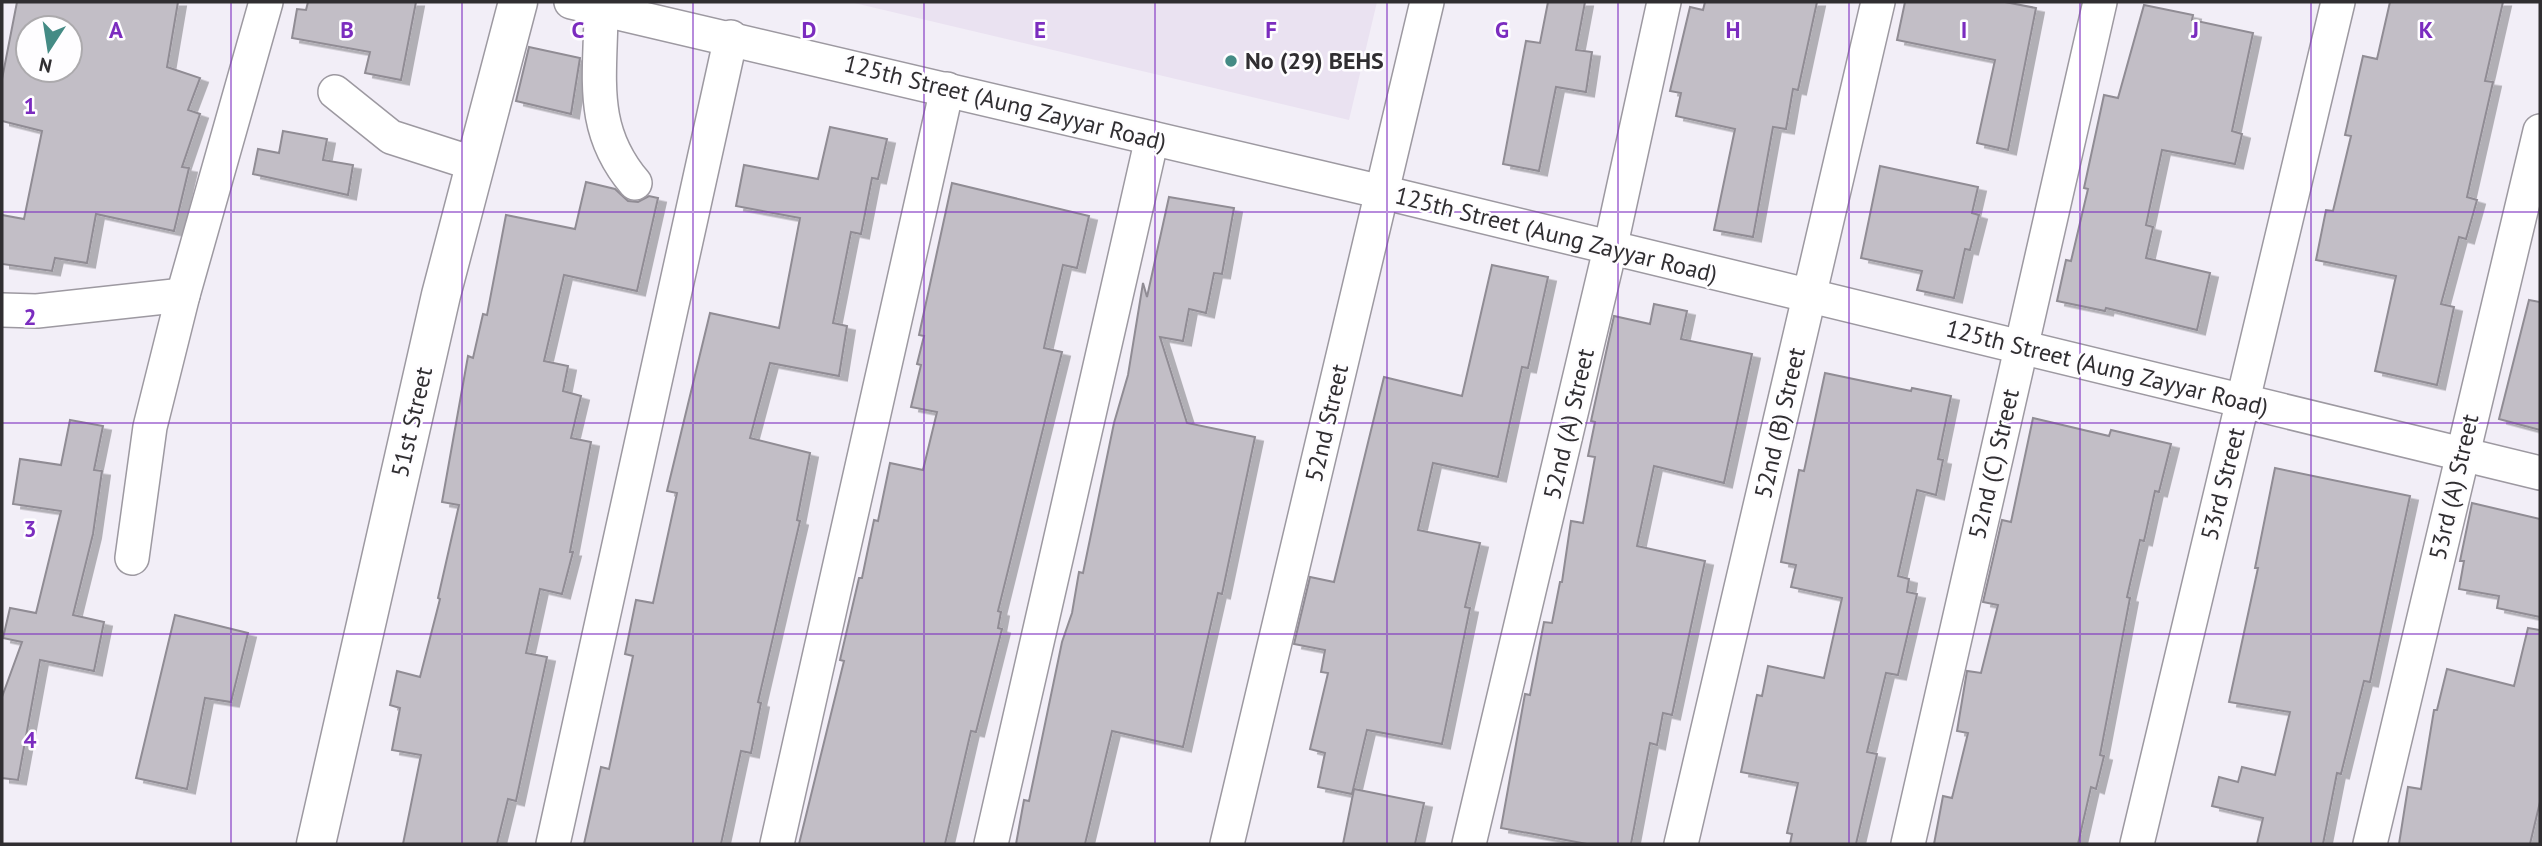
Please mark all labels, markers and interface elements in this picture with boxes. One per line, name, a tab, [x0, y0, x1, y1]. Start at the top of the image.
north arrow	[14, 14, 84, 84]
text: A	[109, 15, 123, 44]
text: B	[340, 15, 354, 44]
text: C	[572, 15, 585, 44]
text: D	[802, 15, 816, 44]
text: E	[1034, 15, 1046, 44]
text: F	[1265, 15, 1277, 44]
text: G	[1495, 15, 1509, 44]
text: H	[1726, 15, 1740, 44]
text: I	[1961, 15, 1967, 44]
text: J	[2190, 15, 2199, 44]
text: K	[2419, 15, 2433, 44]
place label: No (29) BEHS	[1245, 45, 1384, 76]
street label: 125th Street (Aung Zayyar Road)	[841, 47, 1170, 158]
text: N	[37, 53, 54, 79]
marker: No (29) BEHS	[1223, 53, 1239, 69]
text: 1	[23, 91, 37, 120]
street label: 125th Street (Aung Zayyar Road)	[1392, 179, 1721, 290]
text: 2	[23, 302, 37, 331]
street label: 125th Street (Aung Zayyar Road)	[1943, 312, 2272, 423]
street label: 52nd (B) Street	[1747, 344, 1812, 501]
street label: 52nd (A) Street	[1536, 345, 1601, 502]
street label: 52nd Street	[1298, 361, 1355, 485]
street label: 51st Street	[384, 364, 439, 480]
street label: 52nd (C) Street	[1961, 386, 2026, 542]
street label: 53rd (A) Street	[2422, 411, 2485, 563]
street label: 53rd Street	[2194, 424, 2251, 543]
text: 3	[23, 514, 37, 543]
text: 4	[23, 725, 37, 754]

